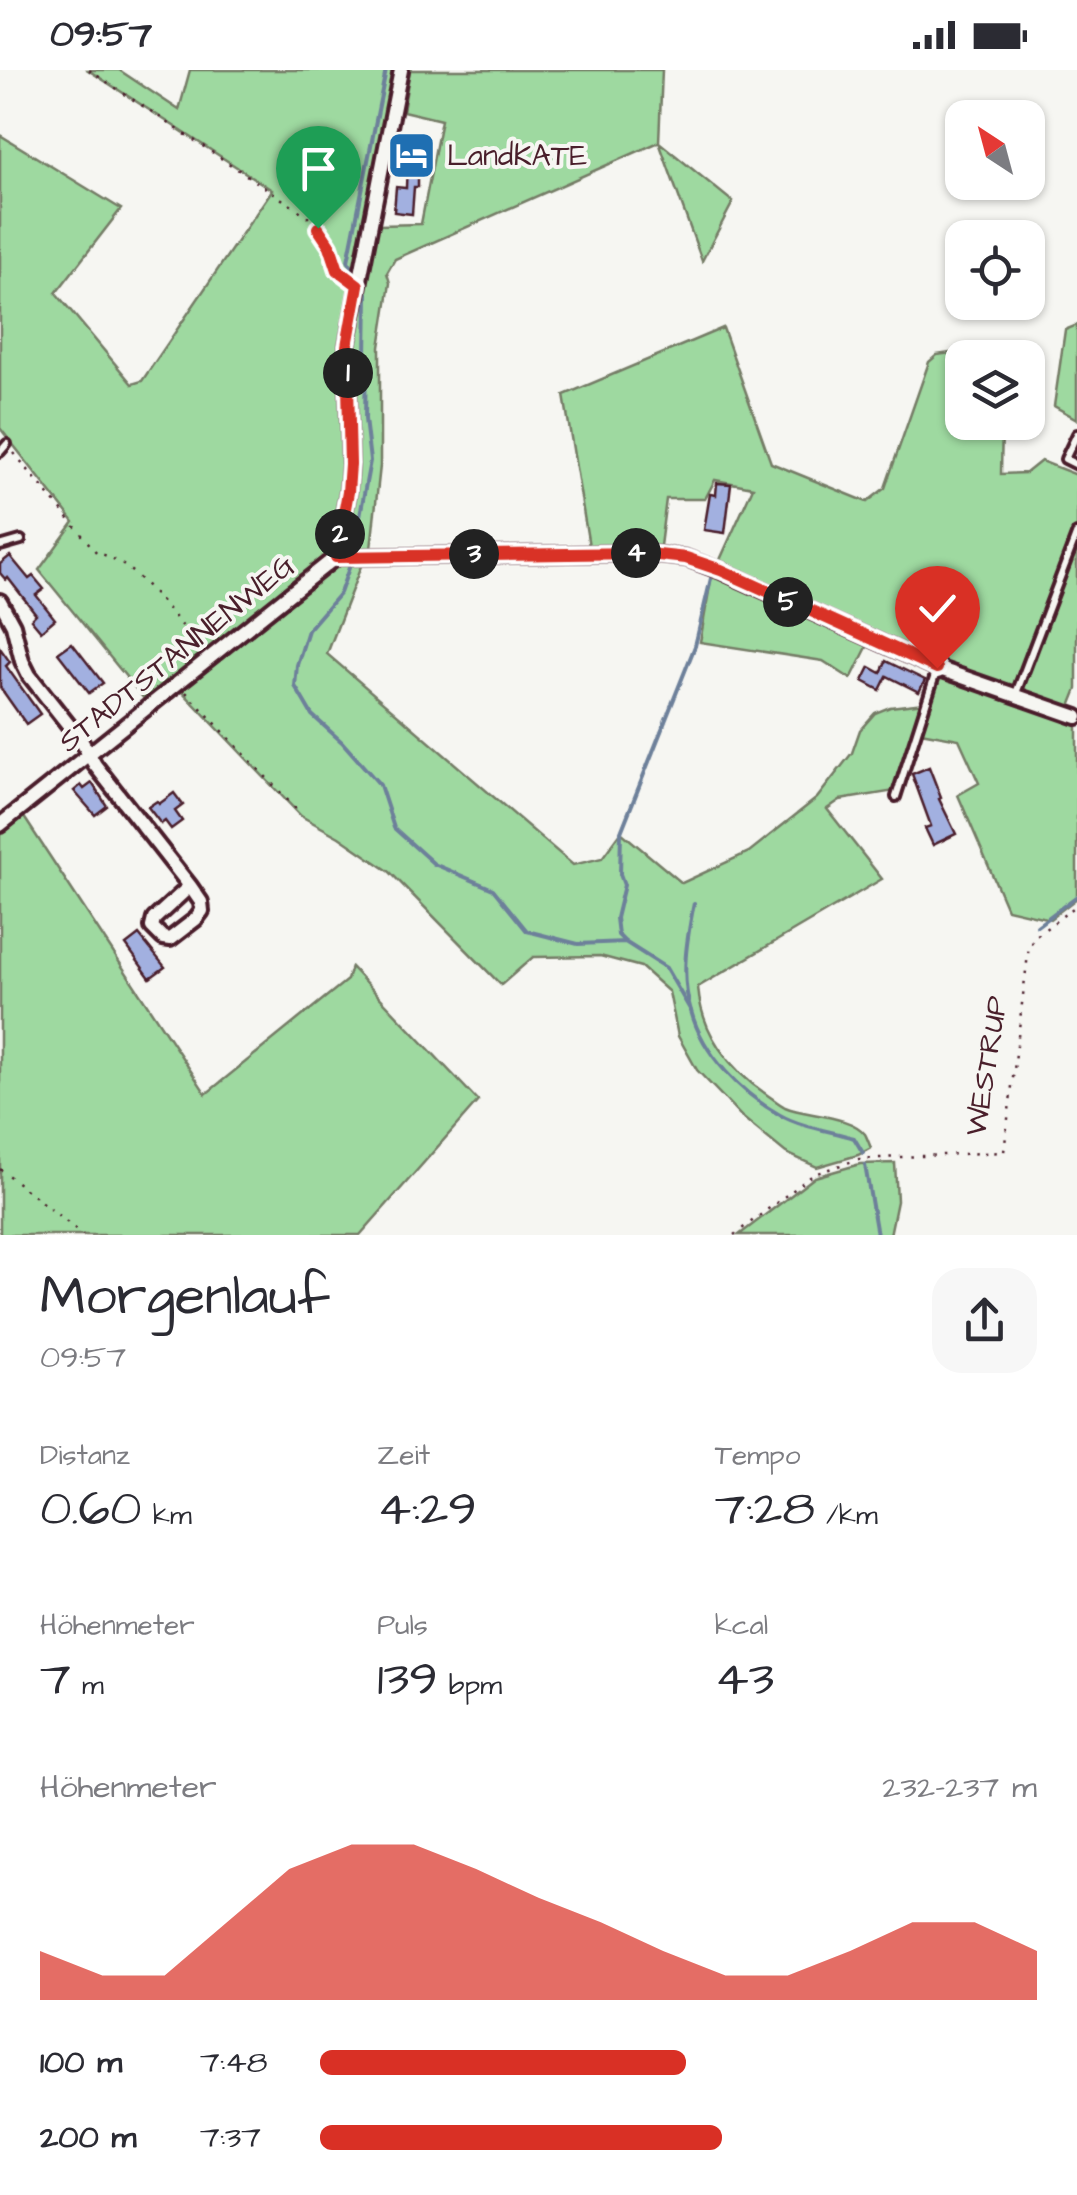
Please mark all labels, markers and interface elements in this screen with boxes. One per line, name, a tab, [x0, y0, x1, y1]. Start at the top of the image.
text: 09:57	[50, 9, 152, 61]
north arrow	[945, 100, 1045, 200]
map controls	[945, 100, 1045, 440]
pin	[276, 126, 361, 229]
hotel icon: LandKATE	[386, 129, 438, 181]
place label: LandKATE	[447, 135, 587, 177]
icon: arrive	[291, 141, 346, 196]
button: locate	[945, 220, 1045, 320]
button: layers	[945, 340, 1045, 440]
pin: 1	[323, 348, 373, 398]
text: 1	[346, 353, 350, 392]
pin: 2	[315, 509, 365, 559]
text: 2	[332, 514, 348, 553]
pin: 4	[611, 528, 661, 578]
pin: 3	[449, 529, 499, 579]
text: 4	[626, 533, 646, 572]
text: 3	[467, 534, 481, 573]
street label: STADTSTANNENWEG	[49, 545, 304, 762]
pin	[895, 566, 980, 669]
pin: 5	[763, 577, 813, 627]
icon: check	[910, 581, 965, 636]
text: 5	[778, 582, 798, 621]
street label: WESTRUP	[955, 993, 1019, 1139]
text: Morgenlauf	[40, 1259, 330, 1335]
button: share	[932, 1268, 1037, 1373]
text: 09:57	[40, 1335, 126, 1380]
text: Distanz	[40, 1436, 130, 1475]
text: Zeit	[377, 1436, 430, 1475]
text: Tempo	[715, 1436, 800, 1475]
text: 0.60	[40, 1475, 141, 1544]
text: 4:29	[377, 1475, 477, 1544]
text: 7:28	[715, 1475, 815, 1544]
text: km	[141, 1496, 192, 1535]
text: /km	[815, 1496, 878, 1535]
text: Höhenmeter	[40, 1606, 195, 1645]
text: Puls	[377, 1606, 428, 1645]
text: kcal	[715, 1606, 768, 1645]
text: 7	[40, 1645, 71, 1714]
text: 139	[377, 1645, 438, 1714]
text: 43	[715, 1645, 774, 1714]
text: m	[71, 1666, 104, 1705]
text: bpm	[438, 1666, 502, 1705]
text: Höhenmeter	[40, 1765, 217, 1810]
text: 232–237 m	[882, 1765, 1037, 1810]
text: 100 m	[40, 2040, 122, 2085]
text: 7:48	[200, 2040, 268, 2085]
text: 200 m	[40, 2115, 136, 2160]
text: 7:37	[200, 2115, 261, 2160]

